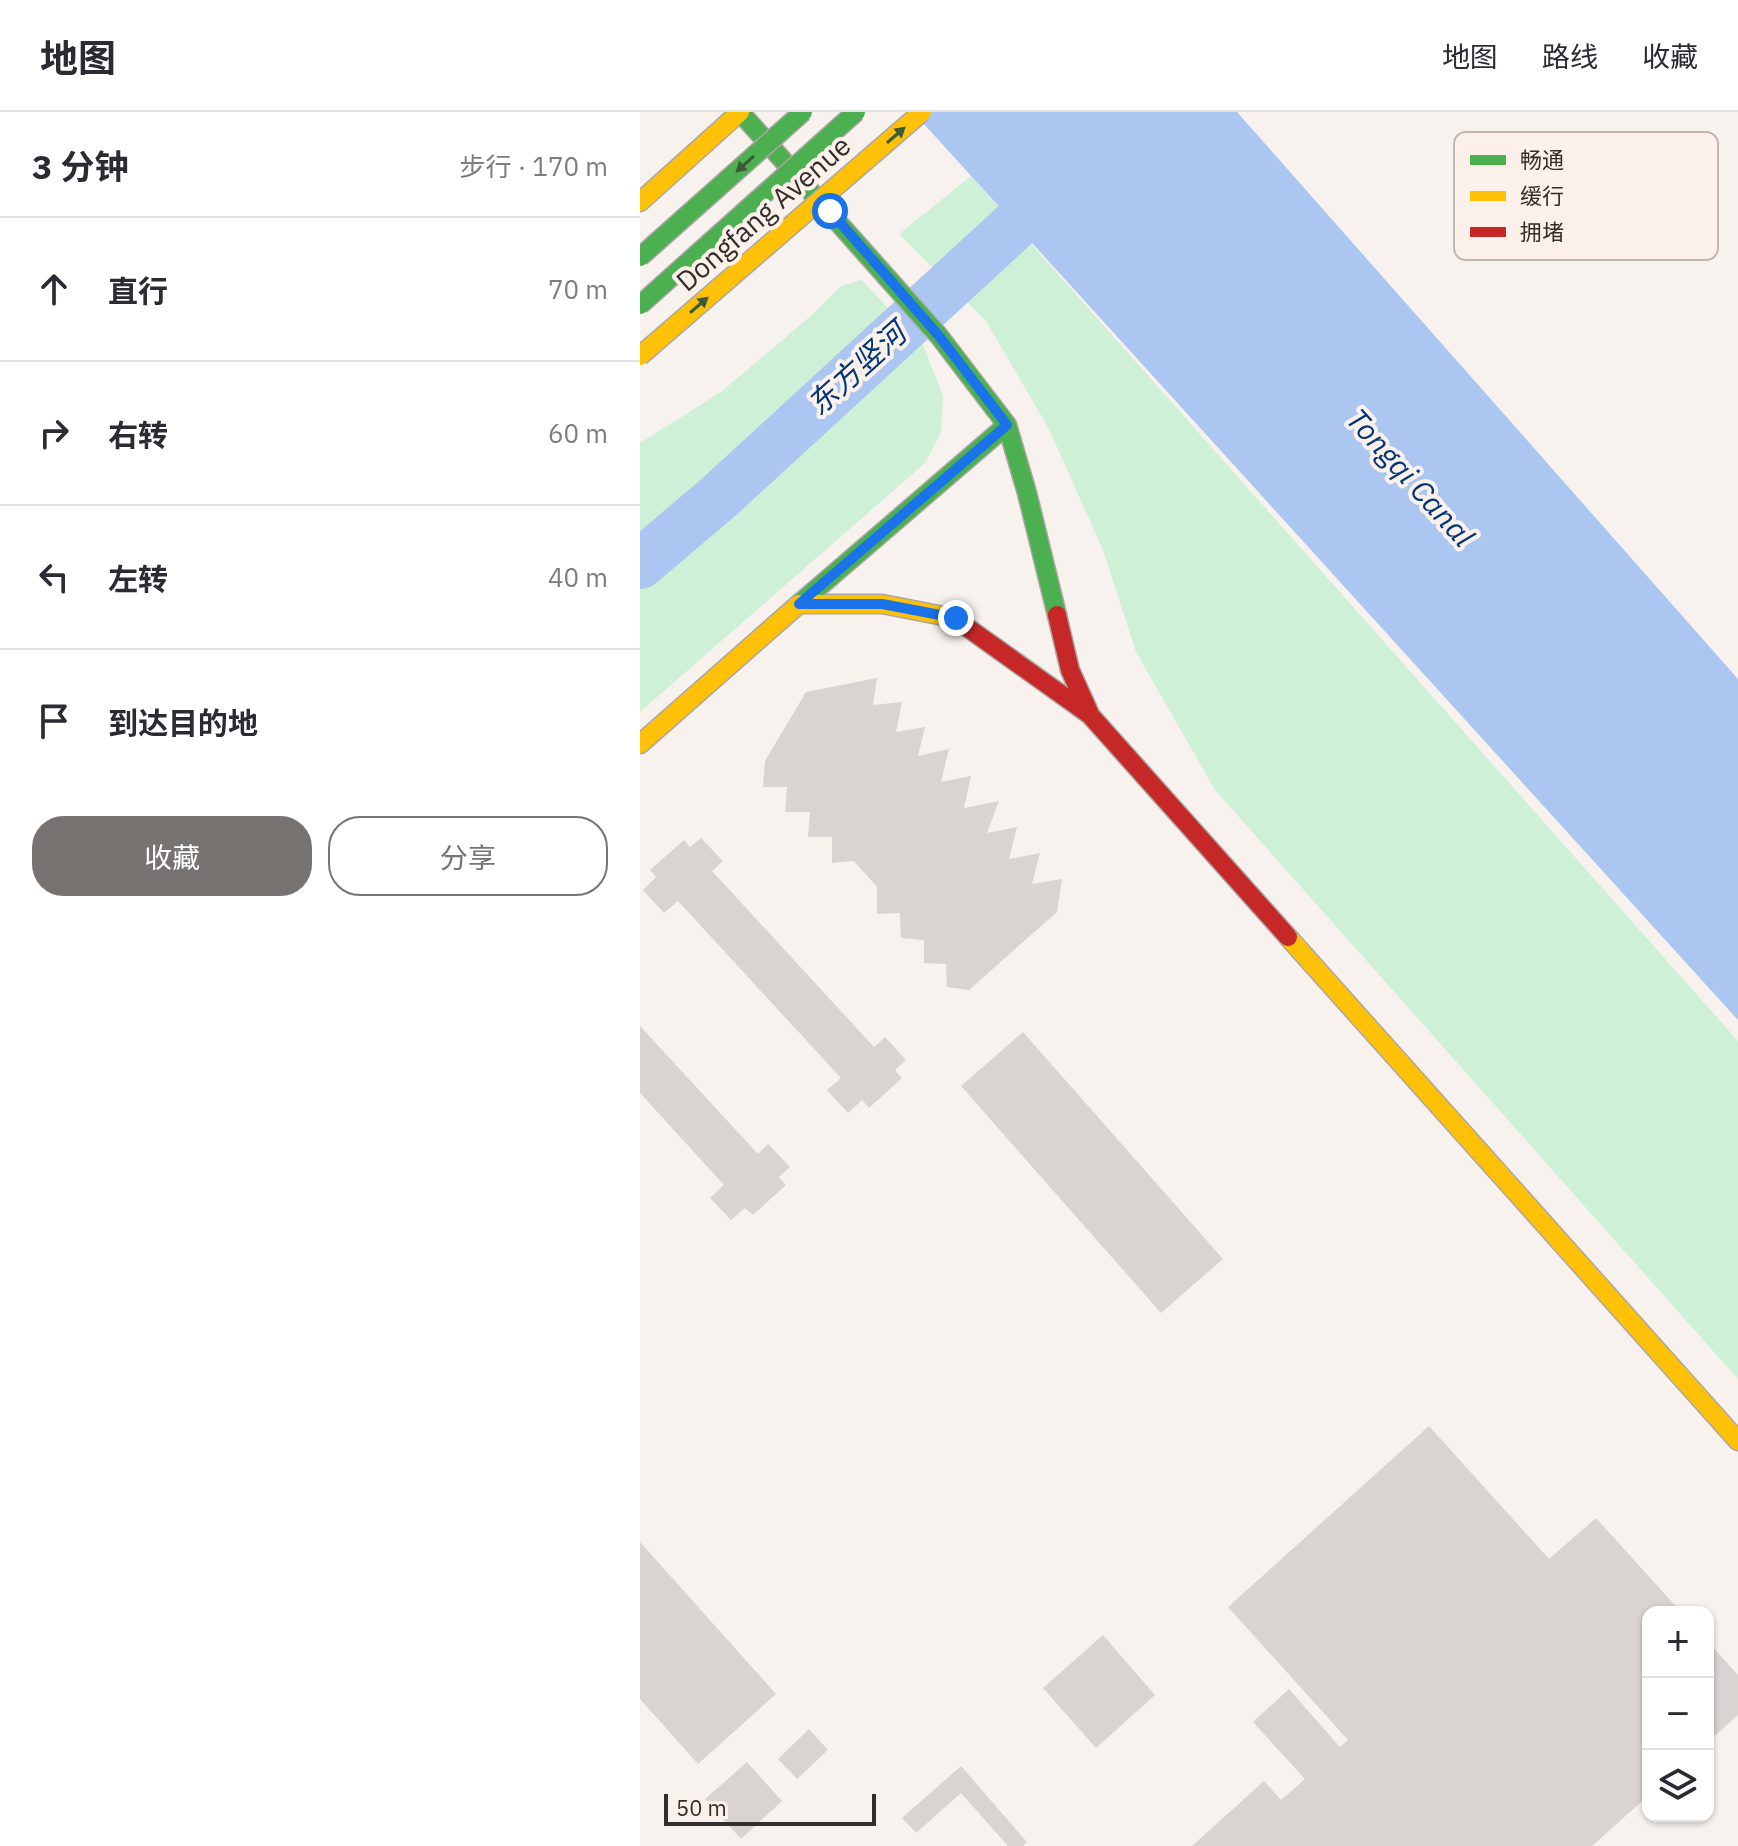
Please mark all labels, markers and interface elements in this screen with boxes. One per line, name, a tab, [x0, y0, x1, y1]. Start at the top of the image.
text: 地图	[40, 33, 116, 82]
text: 地图	[1442, 38, 1498, 75]
text: 路线	[1542, 38, 1598, 75]
text: 收藏	[1642, 38, 1698, 75]
one-way arrow	[886, 126, 905, 144]
street label: Dongfang Avenue	[668, 127, 858, 299]
legend	[1454, 132, 1718, 260]
text: 3 分钟	[32, 144, 128, 188]
text: 畅通	[1520, 145, 1564, 174]
text: 步行 · 170 m	[460, 149, 608, 183]
one-way arrow	[735, 155, 755, 172]
text: 缓行	[1520, 181, 1564, 210]
route start	[812, 193, 848, 229]
text: 拥堵	[1520, 217, 1564, 246]
icon: ahead	[32, 267, 76, 311]
text: 直行	[108, 271, 168, 310]
text: 70 m	[548, 272, 608, 306]
one-way arrow	[689, 296, 709, 314]
water label: 东方竖河	[798, 310, 917, 423]
water label: Tongqi Canal	[1339, 400, 1483, 554]
icon: right	[32, 411, 76, 455]
text: 右转	[108, 415, 168, 454]
text: 60 m	[548, 416, 608, 450]
icon: left	[32, 555, 76, 599]
text: 左转	[108, 559, 168, 598]
text: 40 m	[548, 560, 608, 594]
route end	[938, 600, 974, 636]
icon: arrive	[32, 699, 76, 743]
text: 到达目的地	[108, 703, 258, 742]
button: 收藏	[32, 816, 312, 896]
button: 分享	[328, 816, 608, 896]
map controls	[1642, 1606, 1714, 1822]
button: +	[1642, 1606, 1714, 1678]
button: −	[1642, 1678, 1714, 1750]
button: layers	[1642, 1750, 1714, 1822]
scale bar	[664, 1790, 876, 1826]
text: 50 m	[676, 1793, 727, 1822]

